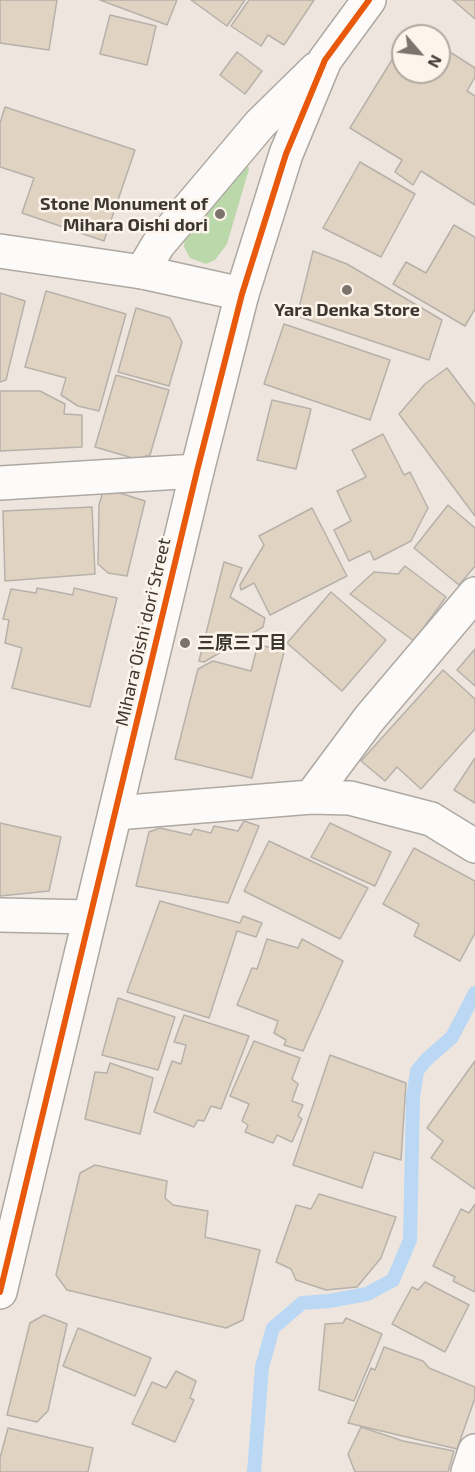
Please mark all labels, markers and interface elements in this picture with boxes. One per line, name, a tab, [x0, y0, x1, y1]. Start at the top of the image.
north arrow	[391, 24, 451, 84]
text: N	[424, 52, 447, 71]
place label: Stone Monument of Mihara Oishi dori	[40, 193, 208, 236]
marker: Stone Monument of Mihara Oishi dori	[213, 207, 227, 221]
marker: Yara Denka Store	[340, 283, 354, 297]
place label: Yara Denka Store	[274, 299, 420, 321]
street label: Mihara Oishi dori Street	[111, 536, 175, 728]
place label: 三原三丁目	[197, 632, 287, 654]
marker: 三原三丁目	[178, 636, 192, 650]

